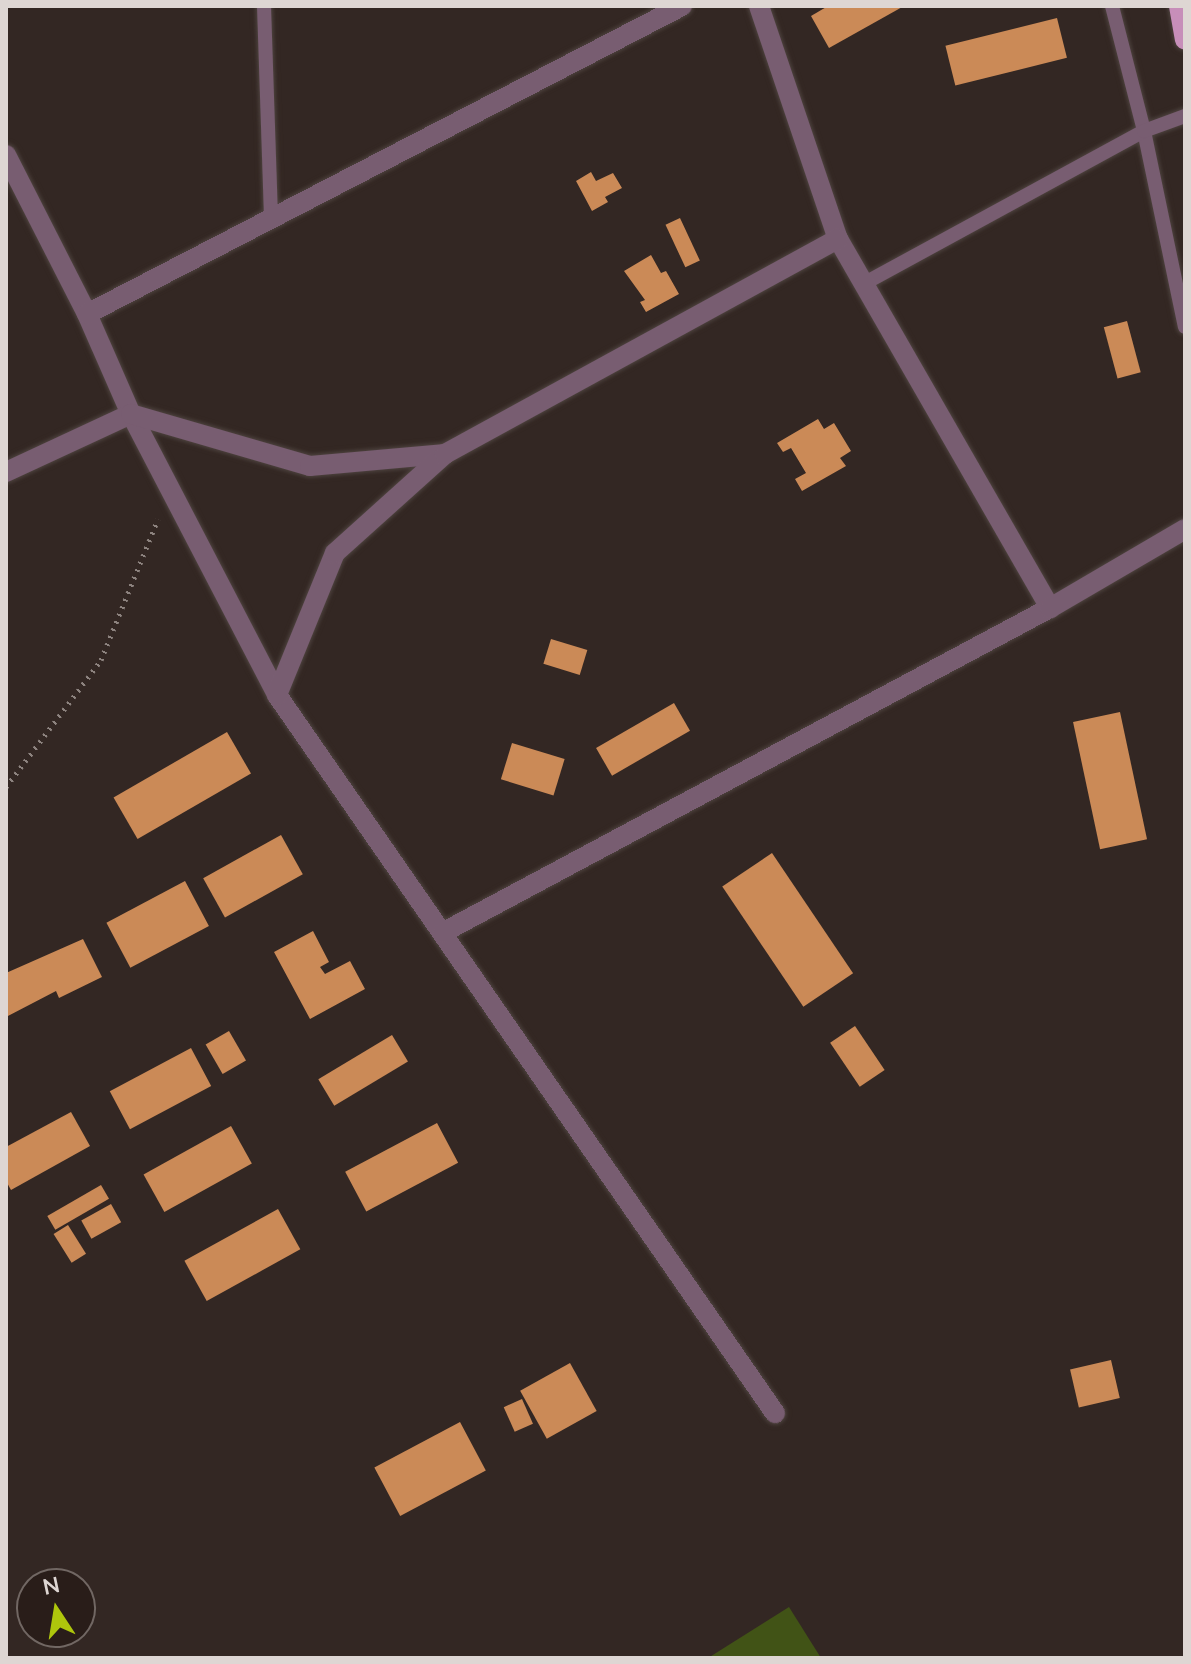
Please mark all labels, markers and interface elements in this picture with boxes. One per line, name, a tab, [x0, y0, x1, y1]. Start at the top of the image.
north arrow	[16, 1568, 96, 1648]
text: N	[40, 1570, 63, 1603]

